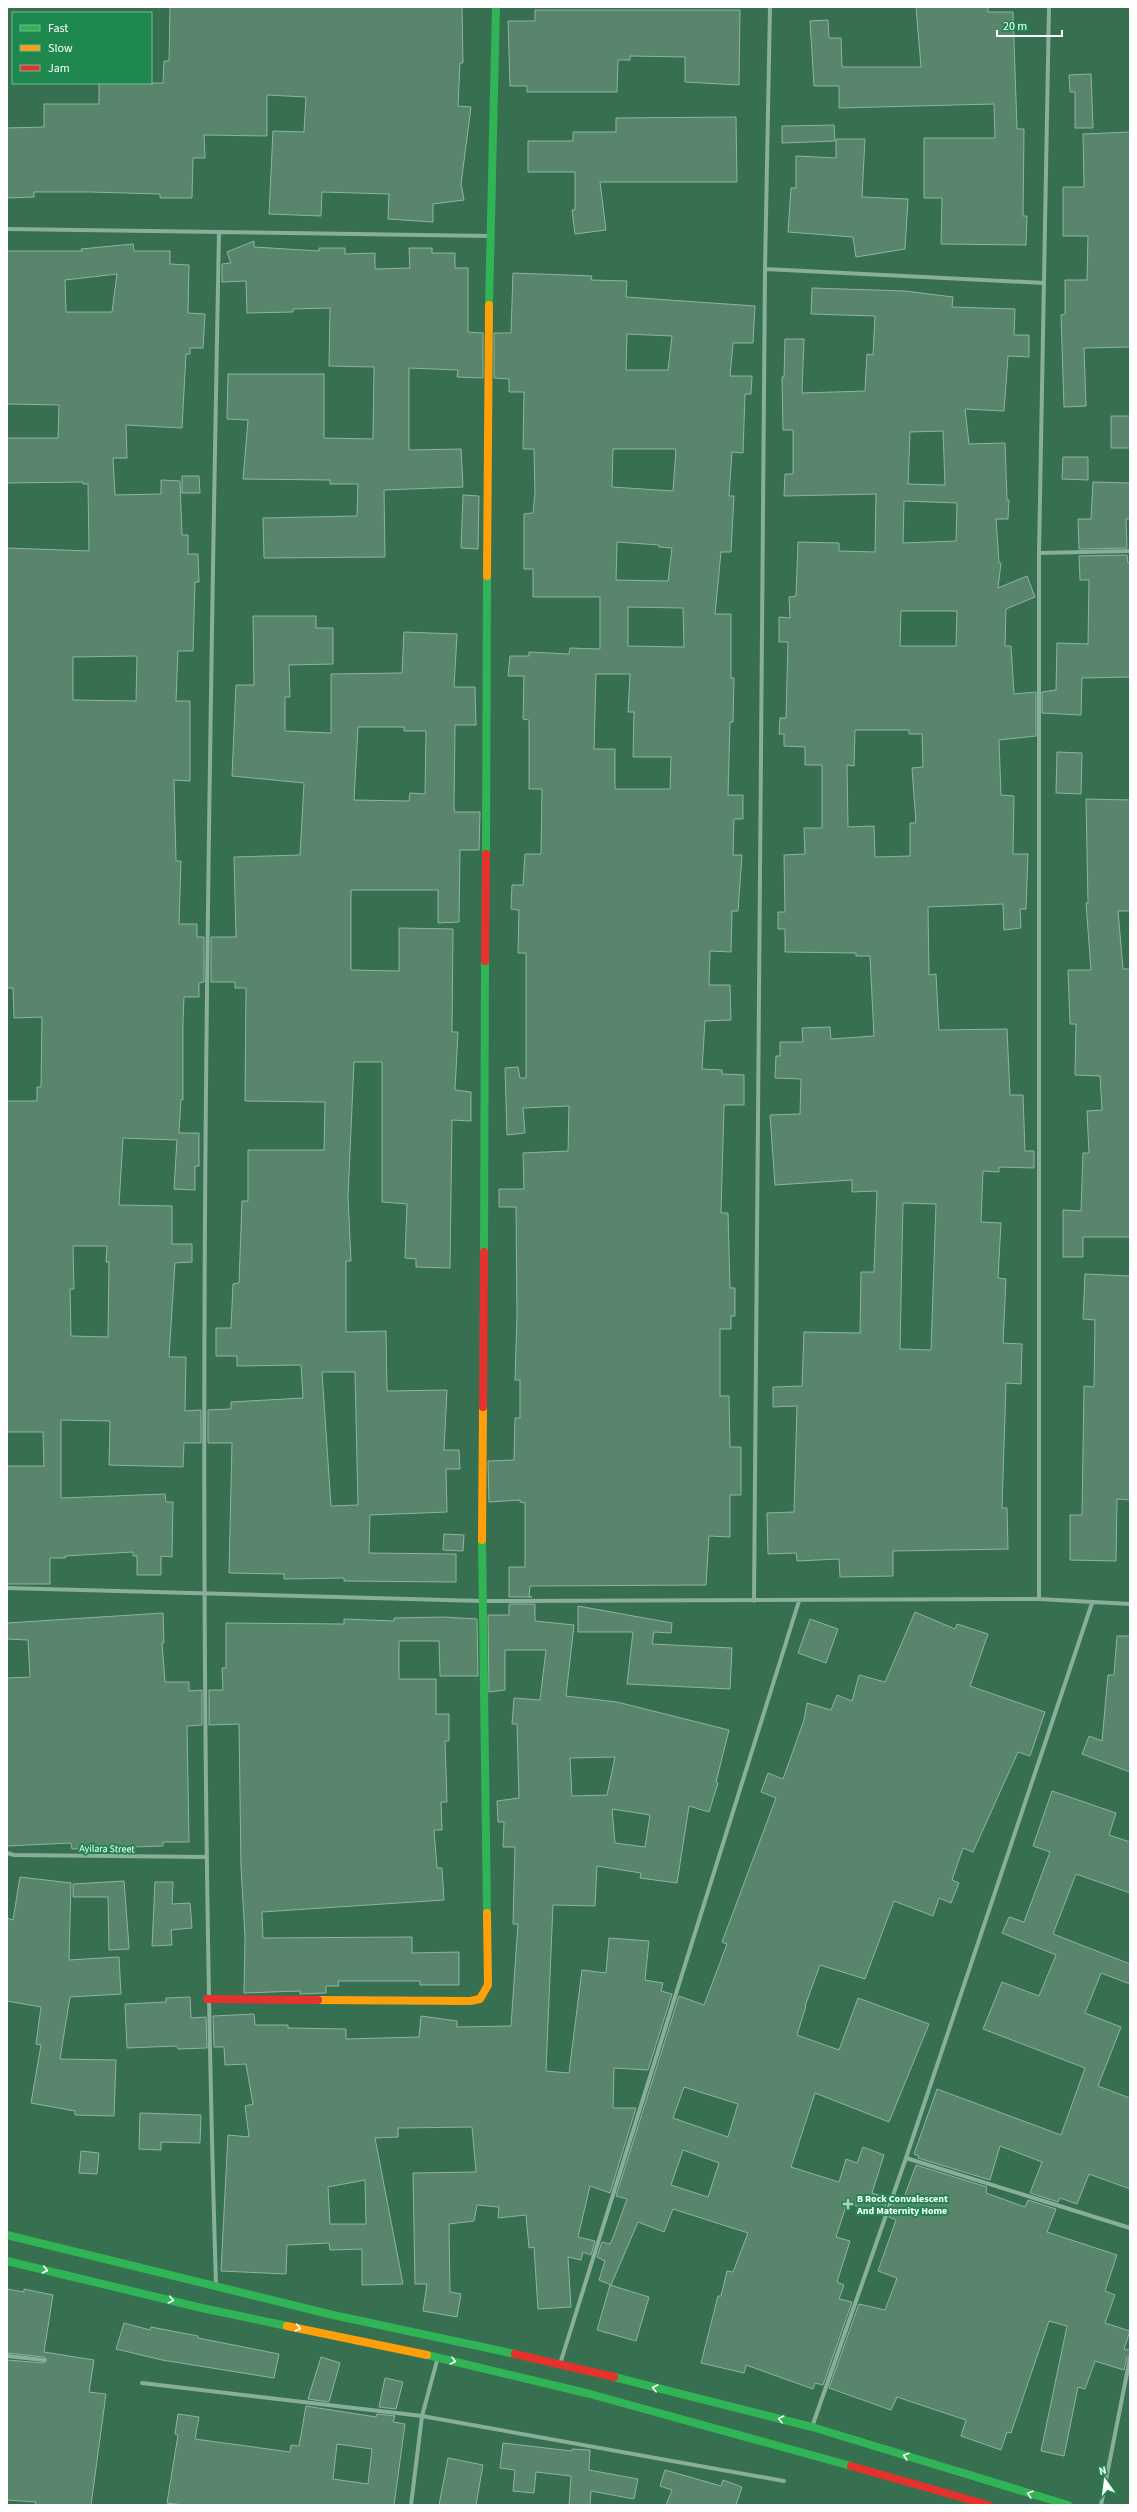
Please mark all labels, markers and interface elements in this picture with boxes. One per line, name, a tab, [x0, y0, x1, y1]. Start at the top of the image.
legend	[12, 12, 152, 84]
scale bar	[997, 12, 1062, 38]
text: 20 m	[1003, 18, 1027, 35]
text: Fast	[48, 20, 68, 37]
text: Slow	[48, 40, 73, 57]
text: Jam	[48, 60, 70, 77]
street label: Ayilara Street	[79, 1842, 135, 1856]
place label: B Rock Convalescent And Maternity Home	[856, 2192, 948, 2218]
marker: B Rock Convalescent And Maternity Home	[842, 2198, 854, 2210]
one-way arrow	[41, 2265, 48, 2274]
one-way arrow	[168, 2296, 175, 2304]
one-way arrow	[295, 2323, 302, 2331]
one-way arrow	[450, 2356, 456, 2364]
one-way arrow	[652, 2384, 658, 2392]
one-way arrow	[778, 2416, 784, 2424]
one-way arrow	[903, 2452, 910, 2461]
north arrow	[1085, 2460, 1125, 2500]
text: N	[1097, 2463, 1108, 2479]
one-way arrow	[1027, 2490, 1034, 2499]

